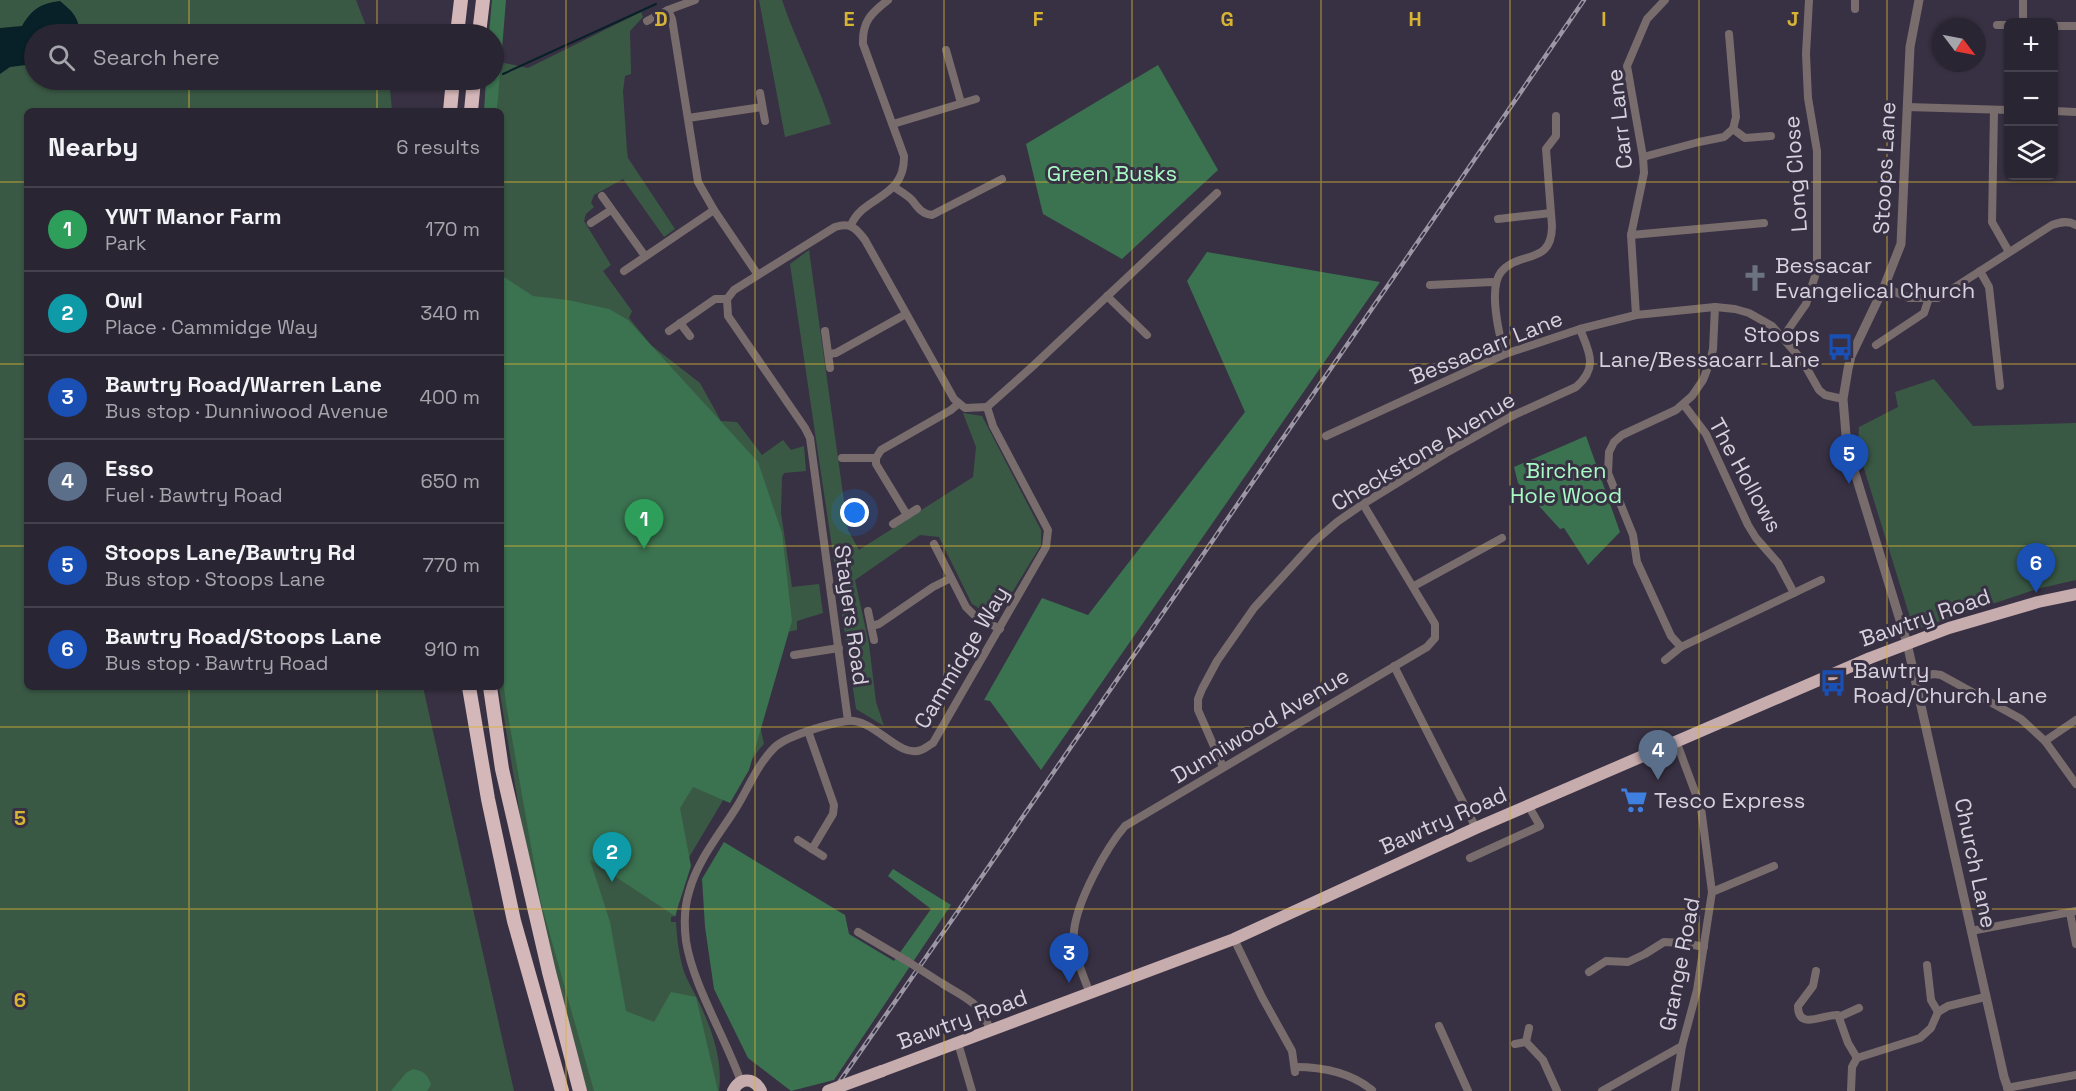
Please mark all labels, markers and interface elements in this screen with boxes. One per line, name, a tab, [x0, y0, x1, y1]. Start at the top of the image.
text: D	[654, 6, 668, 32]
text: E	[843, 6, 855, 32]
text: F	[1033, 6, 1044, 32]
text: G	[1220, 6, 1234, 32]
text: H	[1408, 6, 1422, 32]
text: I	[1601, 6, 1607, 32]
text: J	[1787, 6, 1799, 32]
north arrow	[1932, 18, 1986, 72]
map controls	[2004, 18, 2058, 180]
button: +	[2004, 18, 2058, 72]
search box	[24, 24, 504, 90]
icon: search	[45, 41, 78, 74]
text: Search here	[93, 43, 220, 71]
street label: Carr Lane	[1600, 68, 1638, 170]
button: −	[2004, 72, 2058, 126]
street label: Stoops Lane	[1867, 101, 1901, 235]
street label: Long Close	[1777, 115, 1813, 233]
button: layers	[2004, 126, 2058, 180]
text: Nearby	[48, 130, 138, 164]
text: 6 results	[396, 134, 480, 160]
park label: Green Busks	[1047, 159, 1177, 187]
text: YWT Manor Farm	[105, 202, 282, 230]
text: 1	[63, 216, 72, 242]
text: 170 m	[425, 216, 480, 242]
text: Park	[105, 230, 147, 256]
place label: Bessacar Evangelical Church	[1775, 251, 1975, 304]
church icon: Bessacar Evangelical Church	[1740, 263, 1770, 293]
text: Owl	[105, 286, 143, 314]
text: 2	[62, 300, 73, 326]
text: 340 m	[420, 300, 480, 326]
street label: Bessacarr Lane	[1406, 304, 1566, 390]
text: Place · Cammidge Way	[105, 314, 318, 340]
place label: Stoops Lane/Bessacarr Lane	[1599, 320, 1820, 373]
bus stop icon: Stoops Lane/Bessacarr Lane	[1825, 332, 1855, 362]
text: Bawtry Road/Warren Lane	[105, 370, 382, 398]
text: 3	[61, 384, 74, 410]
text: 400 m	[420, 384, 480, 410]
street label: Checkstone Avenue	[1326, 385, 1520, 517]
text: Bus stop · Dunniwood Avenue	[105, 398, 388, 424]
street label: The Hollows	[1703, 413, 1789, 537]
pin: 5	[1830, 434, 1868, 484]
text: Esso	[105, 454, 154, 482]
park label: Birchen Hole Wood	[1510, 456, 1622, 509]
text: 4	[61, 468, 74, 494]
text: 650 m	[421, 468, 480, 494]
text: Fuel · Bawtry Road	[105, 482, 283, 508]
your location	[840, 498, 869, 527]
pin: 1	[624, 500, 664, 549]
text: Stoops Lane/Bawtry Rd	[105, 538, 356, 566]
street label: Stayers Road	[828, 543, 876, 687]
pin: 6	[2016, 544, 2056, 593]
text: 5	[62, 552, 74, 578]
text: 770 m	[422, 552, 480, 578]
text: Bus stop · Stoops Lane	[105, 566, 325, 592]
street label: Cammidge Way	[907, 580, 1015, 734]
street label: Bawtry Road	[1856, 582, 1994, 652]
text: Bawtry Road/Stoops Lane	[105, 622, 382, 650]
text: 6	[61, 636, 74, 662]
text: 910 m	[424, 636, 480, 662]
text: Bus stop · Bawtry Road	[105, 650, 328, 676]
place label: Bawtry Road/Church Lane	[1853, 656, 2047, 709]
street label: Dunniwood Avenue	[1166, 661, 1354, 789]
bus stop icon: Bawtry Road/Church Lane	[1818, 668, 1848, 698]
pin: 4	[1638, 730, 1678, 780]
street label: Bawtry Road	[1375, 780, 1511, 860]
supermarket icon: Tesco Express	[1619, 785, 1649, 815]
place label: Tesco Express	[1654, 786, 1805, 814]
street label: Church Lane	[1949, 795, 2003, 931]
text: 5	[14, 805, 26, 831]
pin: 2	[592, 832, 632, 882]
street label: Grange Road	[1652, 895, 1706, 1033]
pin: 3	[1050, 934, 1088, 983]
street label: Bawtry Road	[893, 983, 1031, 1055]
text: 6	[14, 987, 26, 1013]

